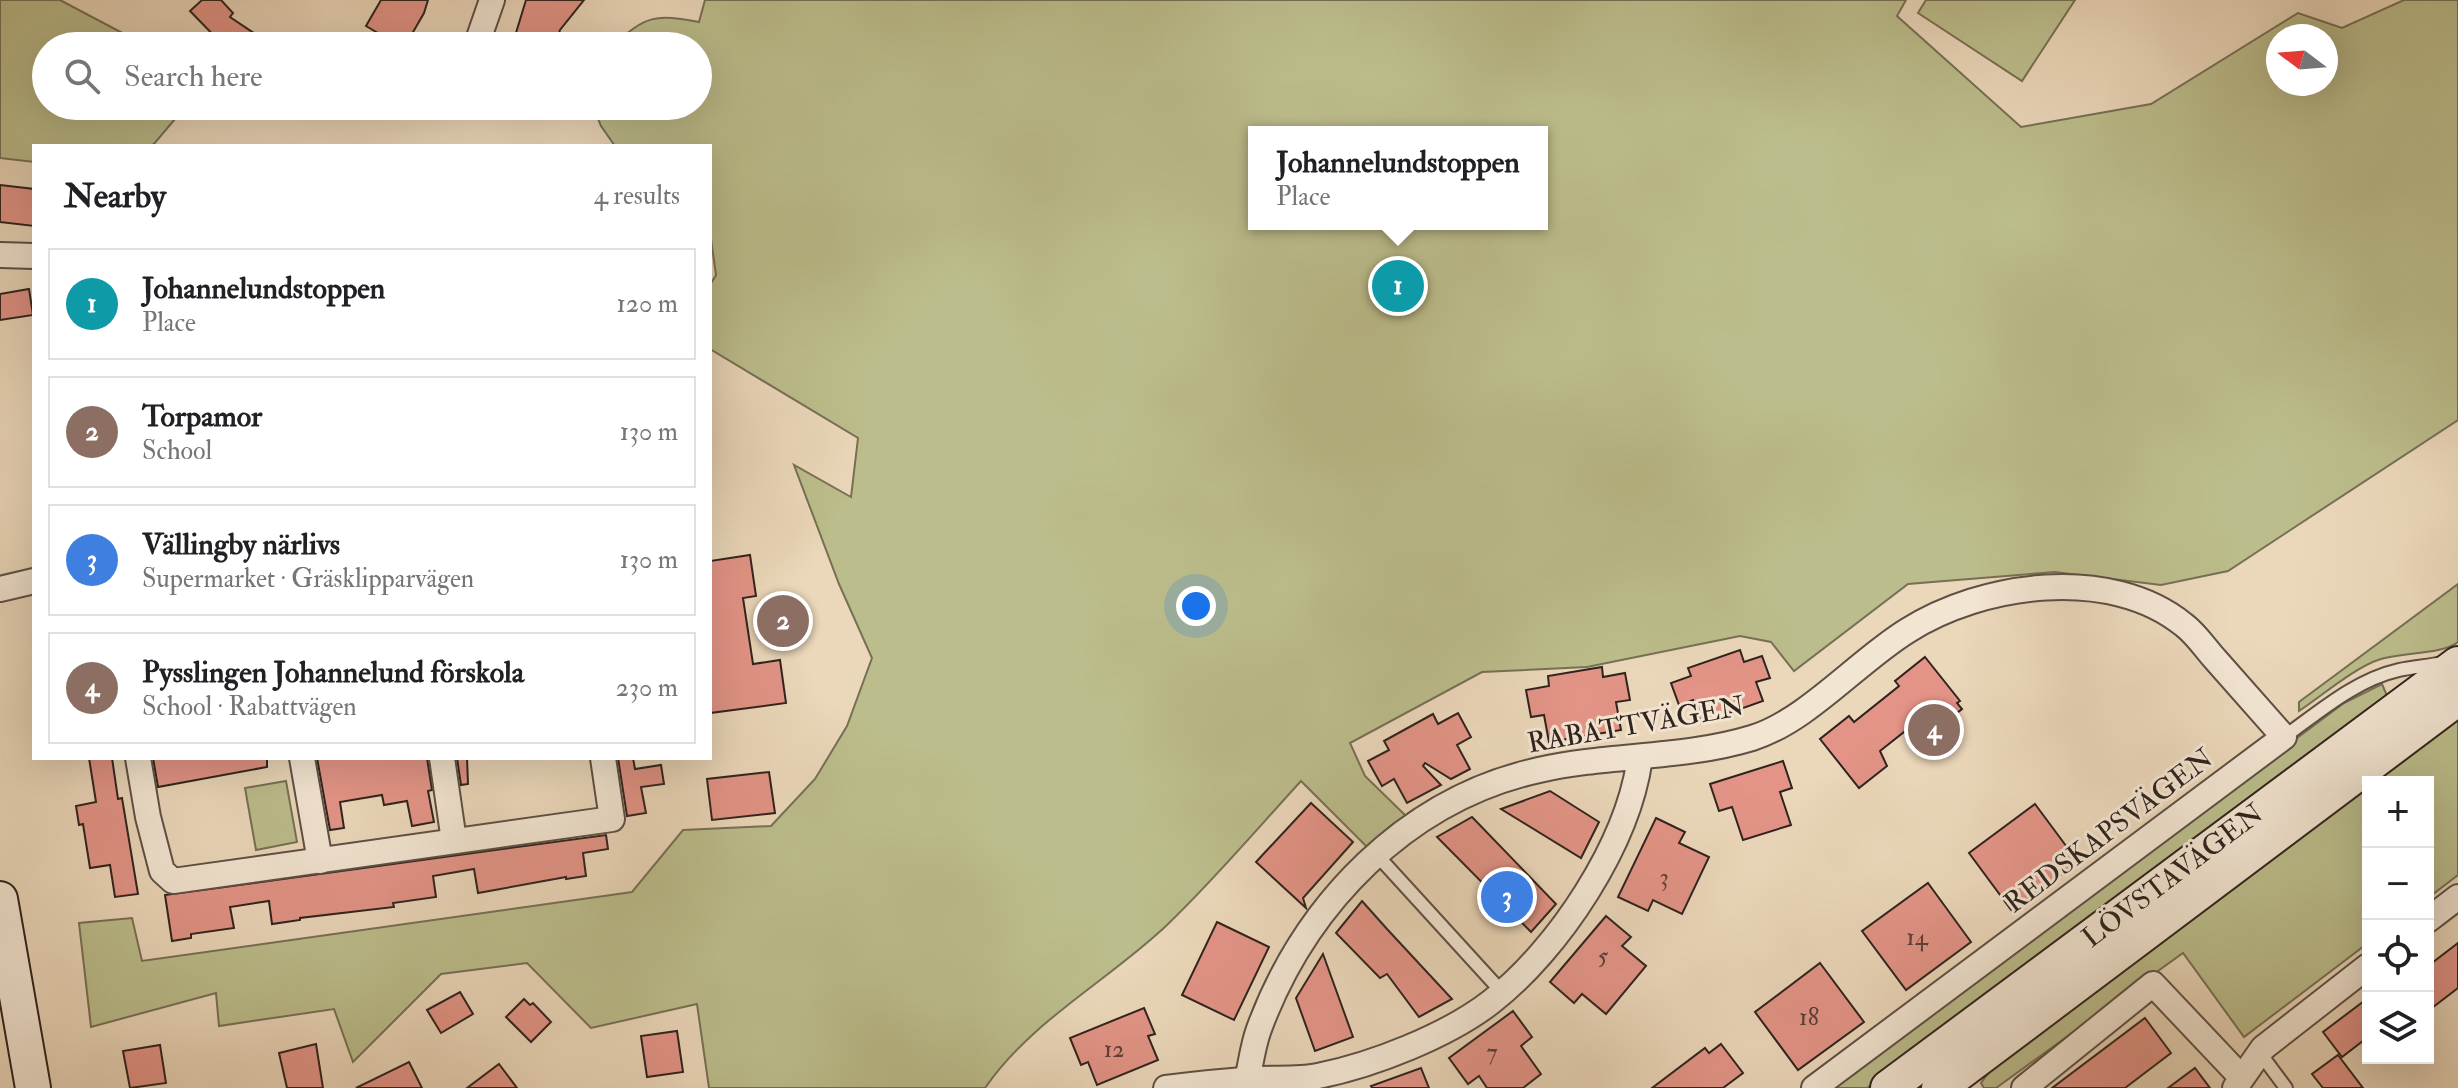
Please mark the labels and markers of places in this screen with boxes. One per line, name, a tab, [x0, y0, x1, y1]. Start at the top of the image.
pin: 1	[1372, 256, 1424, 316]
pin: 2	[757, 591, 809, 651]
pin: 4	[1908, 700, 1960, 760]
pin: 3	[1481, 867, 1533, 927]

